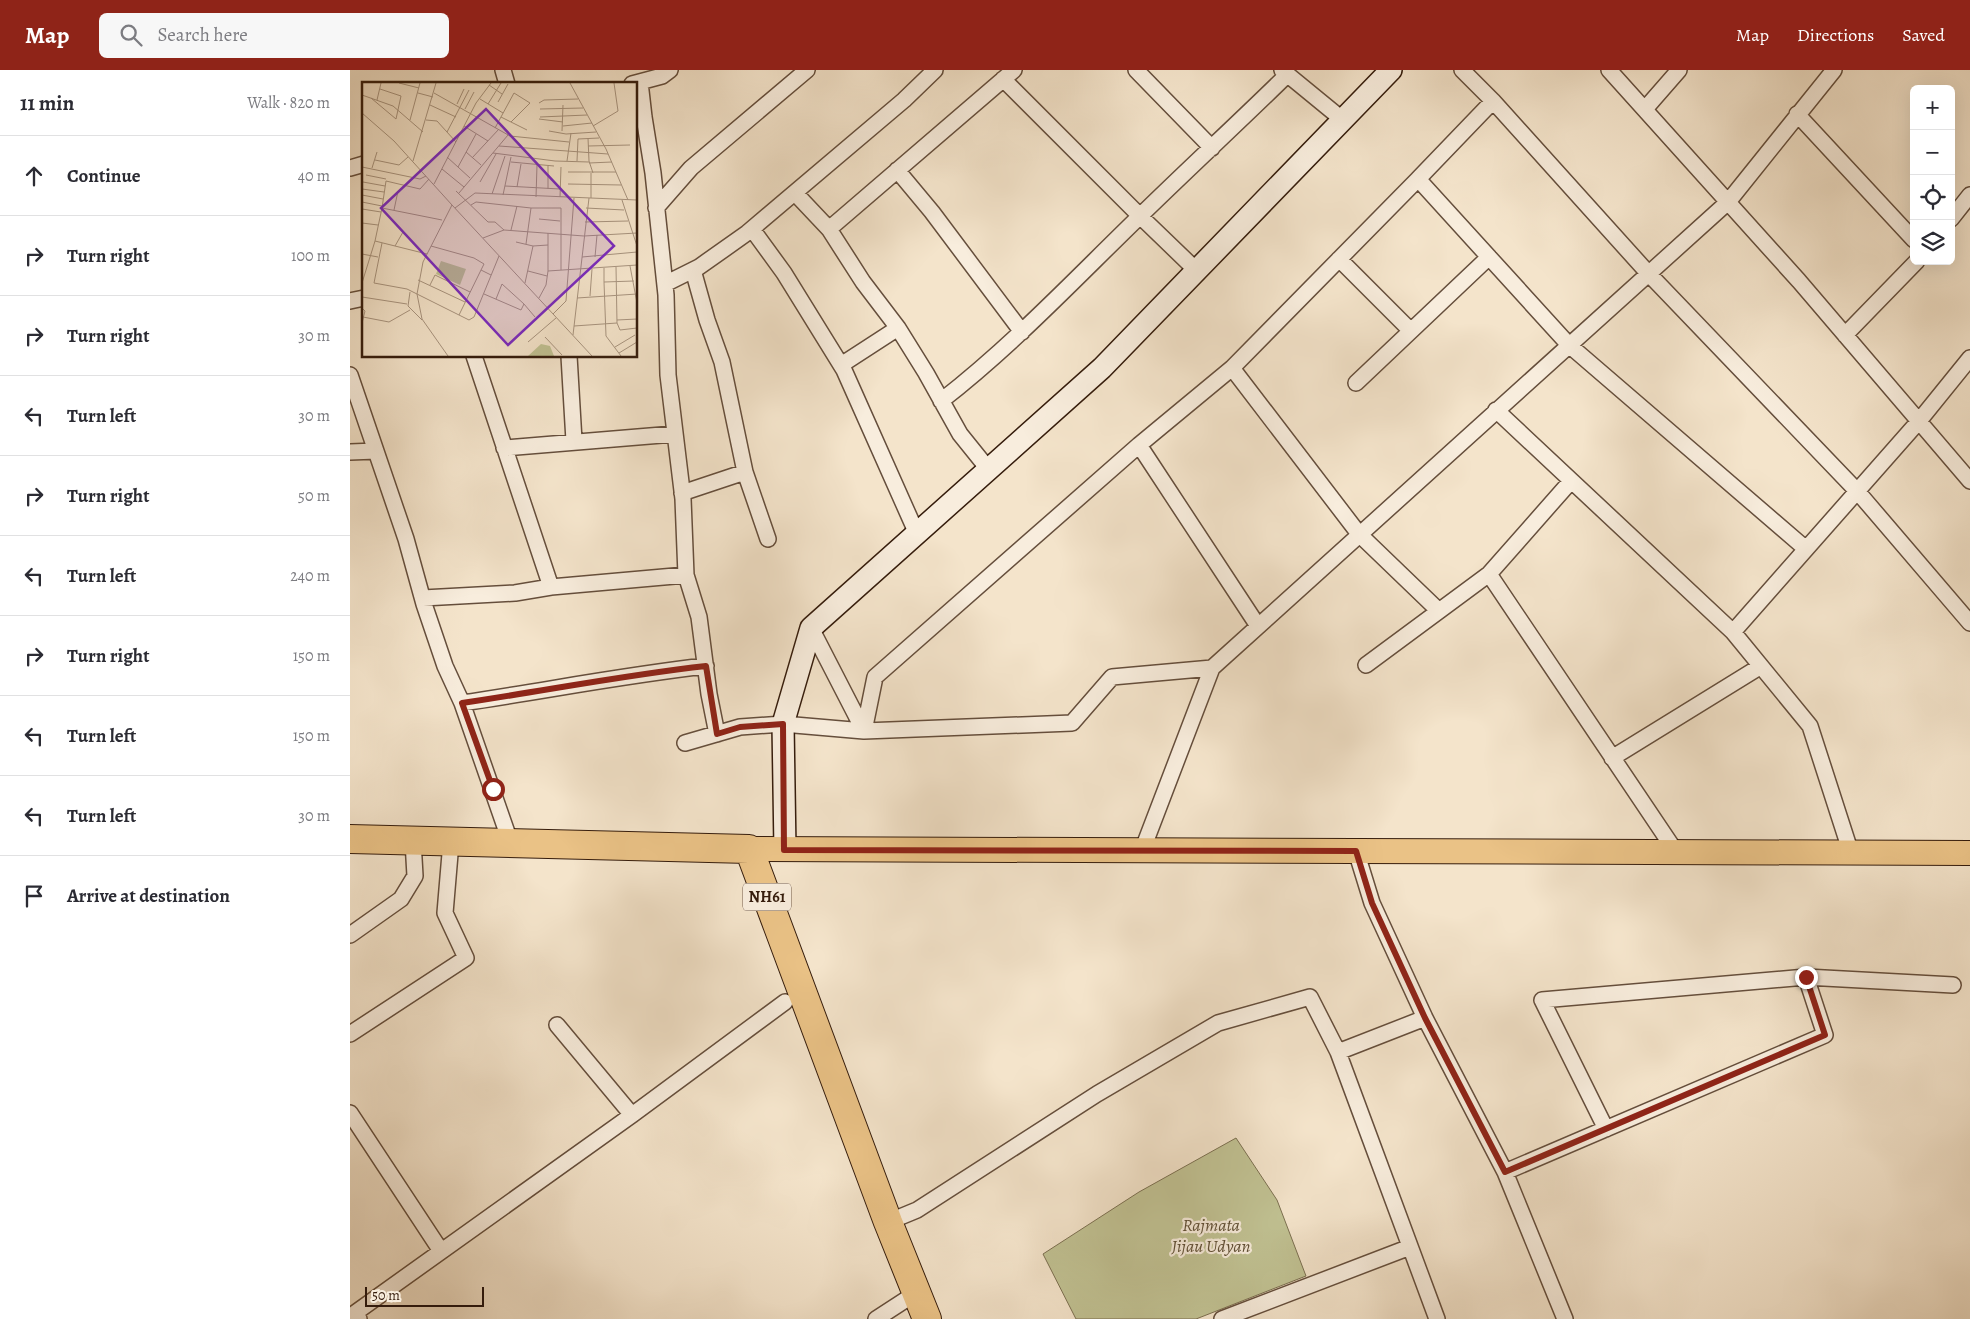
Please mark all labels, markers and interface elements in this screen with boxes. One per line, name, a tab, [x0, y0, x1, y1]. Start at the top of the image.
search box	[99, 13, 449, 58]
text: Map	[25, 19, 69, 51]
icon: search	[117, 21, 145, 49]
text: Search here	[157, 22, 248, 48]
text: Map	[1736, 23, 1769, 47]
text: Directions	[1797, 23, 1874, 47]
text: Saved	[1902, 23, 1945, 47]
inset map	[362, 82, 638, 358]
map controls	[1910, 85, 1955, 265]
button: +	[1910, 85, 1955, 130]
text: 11 min	[20, 89, 74, 117]
text: Walk · 820 m	[247, 92, 330, 114]
button: −	[1910, 130, 1955, 175]
icon: ahead	[20, 162, 48, 190]
text: Continue	[67, 163, 141, 189]
text: 40 m	[298, 165, 330, 187]
button: locate	[1910, 175, 1955, 220]
button: layers	[1910, 220, 1955, 265]
icon: right	[20, 242, 48, 270]
text: Turn right	[67, 243, 149, 269]
text: 100 m	[291, 245, 330, 267]
icon: right	[20, 322, 48, 350]
text: Turn right	[67, 323, 149, 349]
text: 30 m	[298, 325, 330, 347]
icon: left	[20, 402, 48, 430]
text: Turn left	[67, 403, 136, 429]
text: 30 m	[298, 405, 330, 427]
icon: right	[20, 482, 48, 510]
text: Turn right	[67, 483, 149, 509]
text: 50 m	[298, 485, 330, 507]
icon: left	[20, 562, 48, 590]
text: Turn left	[67, 563, 136, 589]
text: 240 m	[290, 565, 330, 587]
icon: right	[20, 642, 48, 670]
text: Turn right	[67, 643, 149, 669]
text: 150 m	[293, 645, 330, 667]
icon: left	[20, 722, 48, 750]
text: Turn left	[67, 723, 136, 749]
text: 150 m	[293, 725, 330, 747]
route start	[482, 778, 505, 801]
icon: left	[20, 802, 48, 830]
text: Turn left	[67, 803, 136, 829]
text: 30 m	[298, 805, 330, 827]
icon: arrive	[20, 882, 48, 910]
text: Arrive at destination	[67, 883, 230, 909]
road number: NH61	[743, 884, 791, 910]
route end	[1795, 966, 1818, 989]
park label: Rajmata Jijau Udyan	[1171, 1213, 1251, 1258]
scale bar	[365, 1284, 484, 1307]
text: 50 m	[372, 1286, 400, 1305]

